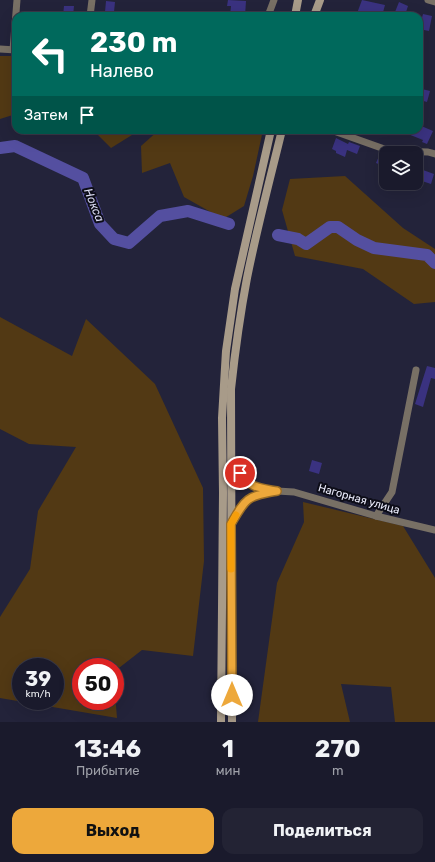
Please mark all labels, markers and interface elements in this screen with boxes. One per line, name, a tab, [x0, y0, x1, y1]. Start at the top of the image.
text: 230 m	[90, 26, 177, 59]
icon: left	[24, 28, 76, 80]
text: Налево	[90, 60, 154, 82]
icon: arrive	[76, 104, 98, 126]
text: Затем	[24, 106, 68, 124]
map controls	[379, 146, 423, 190]
button: layers	[379, 146, 423, 190]
water label: Нокса	[81, 186, 107, 224]
pin	[223, 456, 257, 490]
icon: arrive	[229, 462, 251, 484]
street label: Нагорная улица	[317, 481, 401, 517]
speed limit sign: 50	[72, 658, 124, 710]
text: 39	[25, 667, 51, 691]
position arrow	[211, 674, 253, 716]
text: km/h	[26, 688, 50, 700]
text: 13:46	[74, 735, 141, 763]
text: 1	[222, 735, 234, 763]
text: 270	[315, 735, 361, 763]
text: Прибытие	[76, 763, 140, 778]
text: мин	[216, 763, 240, 778]
text: m	[332, 763, 343, 778]
button: Выход	[12, 808, 214, 854]
button: Поделиться	[222, 808, 423, 854]

